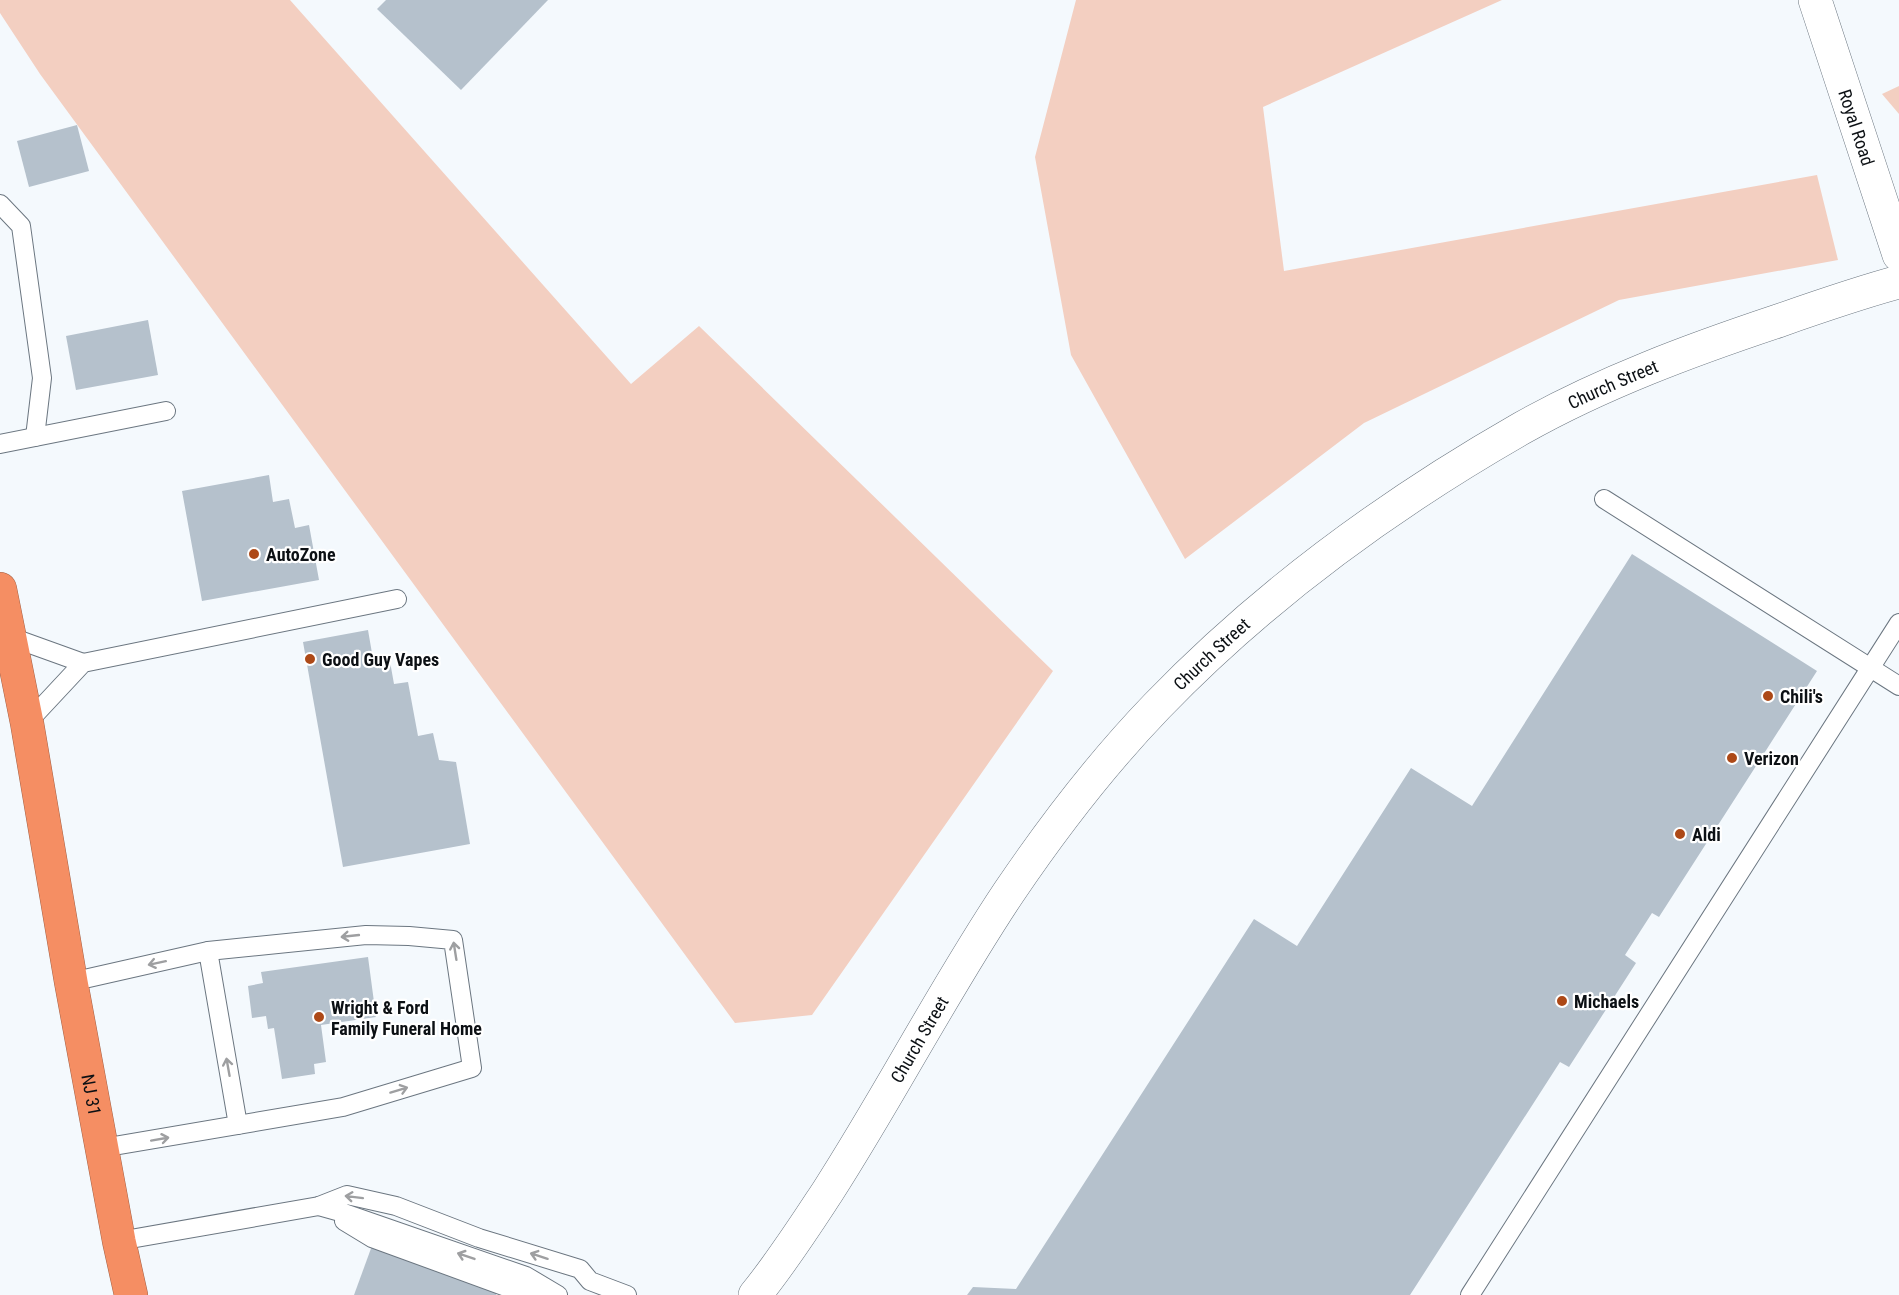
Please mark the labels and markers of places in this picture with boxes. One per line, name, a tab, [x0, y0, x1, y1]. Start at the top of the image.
place label: AutoZone	[266, 544, 336, 565]
marker: AutoZone	[247, 547, 261, 561]
place label: Good Guy Vapes	[322, 649, 439, 670]
marker: Good Guy Vapes	[303, 652, 317, 666]
place label: Chili's	[1780, 686, 1823, 707]
marker: Chili's	[1761, 689, 1775, 703]
place label: Verizon	[1744, 748, 1799, 769]
marker: Verizon	[1725, 751, 1739, 765]
place label: Aldi	[1692, 824, 1721, 845]
marker: Aldi	[1673, 827, 1687, 841]
place label: Michaels	[1574, 991, 1639, 1012]
marker: Michaels	[1555, 994, 1569, 1008]
place label: Wright & Ford Family Funeral Home	[331, 997, 482, 1039]
marker: Wright & Ford Family Funeral Home	[312, 1010, 326, 1024]

